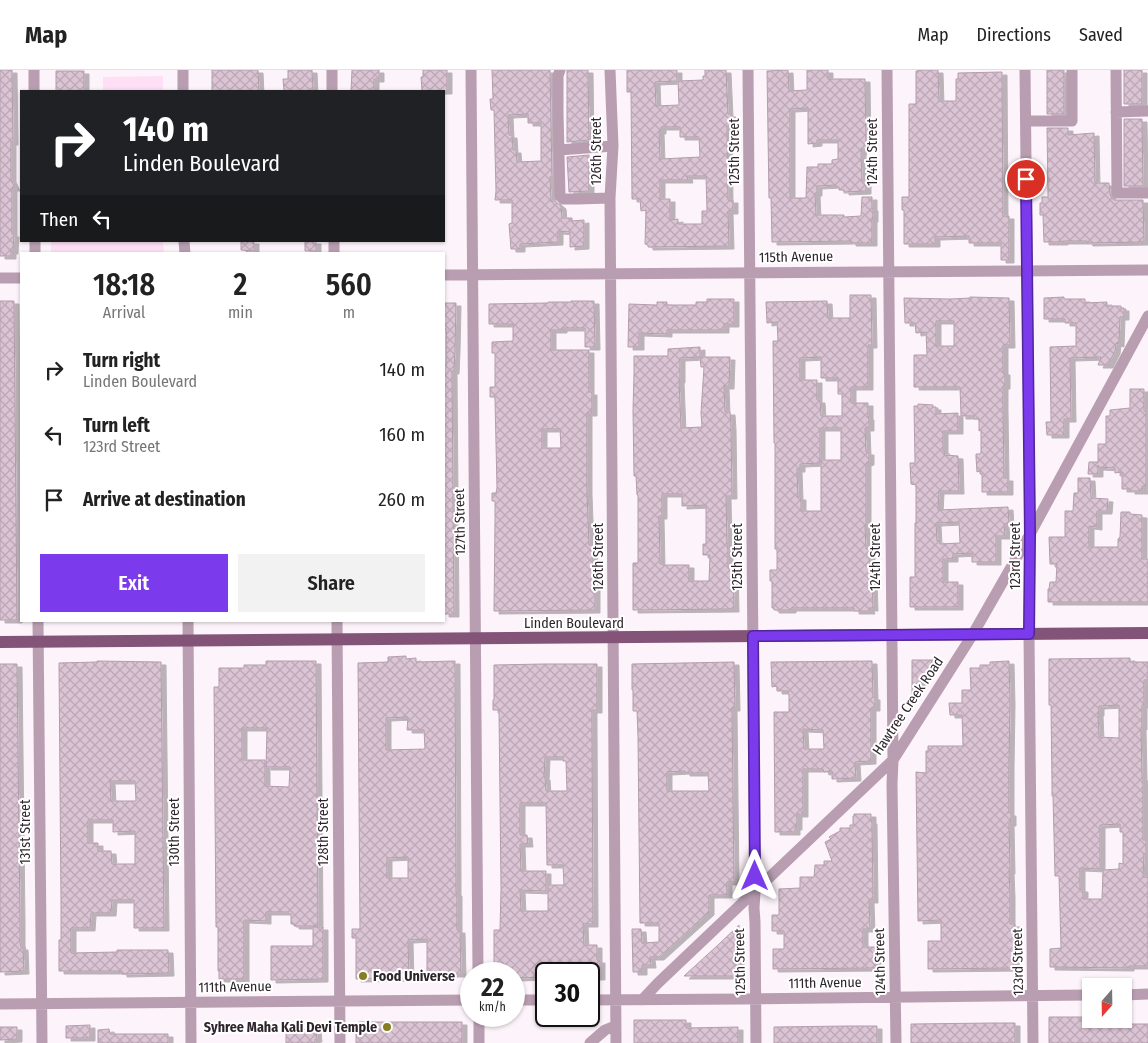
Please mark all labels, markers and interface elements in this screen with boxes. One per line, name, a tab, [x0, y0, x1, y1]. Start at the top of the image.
text: Map	[25, 21, 67, 49]
text: Map	[917, 24, 949, 46]
text: Directions	[977, 24, 1051, 46]
text: Saved	[1079, 24, 1123, 46]
text: 140 m	[123, 108, 209, 150]
icon: right	[40, 110, 105, 175]
street label: 126th Street	[588, 116, 605, 185]
street label: 125th Street	[726, 118, 743, 186]
street label: 124th Street	[864, 118, 881, 186]
text: Linden Boulevard	[123, 150, 280, 177]
pin	[1005, 158, 1047, 200]
icon: arrive	[1012, 165, 1040, 193]
icon: left	[88, 205, 116, 233]
text: Then	[40, 208, 78, 231]
street label: 115th Avenue	[759, 248, 833, 266]
text: 18:18	[93, 267, 155, 303]
text: 2	[234, 267, 247, 303]
text: 560	[326, 267, 372, 303]
text: Arrival	[103, 303, 145, 322]
text: min	[228, 303, 253, 322]
text: m	[343, 303, 355, 322]
text: Turn right	[83, 349, 160, 372]
icon: right	[40, 356, 68, 384]
text: 140 m	[379, 358, 425, 381]
text: Linden Boulevard	[83, 372, 197, 391]
text: Turn left	[83, 414, 150, 437]
icon: left	[40, 421, 68, 449]
text: 160 m	[379, 423, 425, 446]
text: 123rd Street	[83, 437, 160, 456]
icon: arrive	[40, 486, 68, 514]
text: Arrive at destination	[83, 488, 246, 511]
text: 260 m	[378, 488, 425, 511]
street label: 127th Street	[451, 488, 469, 556]
street label: 126th Street	[590, 522, 607, 591]
street label: 123rd Street	[1007, 522, 1024, 590]
street label: 125th Street	[729, 523, 746, 591]
street label: 124th Street	[867, 523, 884, 591]
button: Exit	[40, 554, 228, 612]
button: Share	[238, 554, 425, 612]
street label: Linden Boulevard	[524, 615, 624, 632]
street label: Hawtree Creek Road	[869, 654, 947, 758]
street label: 130th Street	[166, 797, 183, 866]
street label: 128th Street	[315, 797, 332, 866]
street label: 131st Street	[17, 799, 34, 865]
position arrow	[728, 849, 780, 901]
street label: 125th Street	[731, 928, 749, 996]
street label: 124th Street	[871, 928, 889, 996]
street label: 123rd Street	[1009, 928, 1027, 996]
speed limit sign: 30	[535, 962, 600, 1027]
place label: Food Universe	[373, 968, 455, 985]
marker: Food Universe	[357, 970, 369, 982]
text: 22	[481, 973, 504, 1003]
street label: 111th Avenue	[788, 974, 862, 992]
street label: 111th Avenue	[198, 978, 272, 996]
north arrow	[1082, 978, 1132, 1028]
map controls	[1082, 978, 1132, 1028]
text: km/h	[479, 1000, 506, 1014]
place label: Syhree Maha Kali Devi Temple	[204, 1019, 377, 1036]
marker: Syhree Maha Kali Devi Temple	[381, 1021, 393, 1033]

